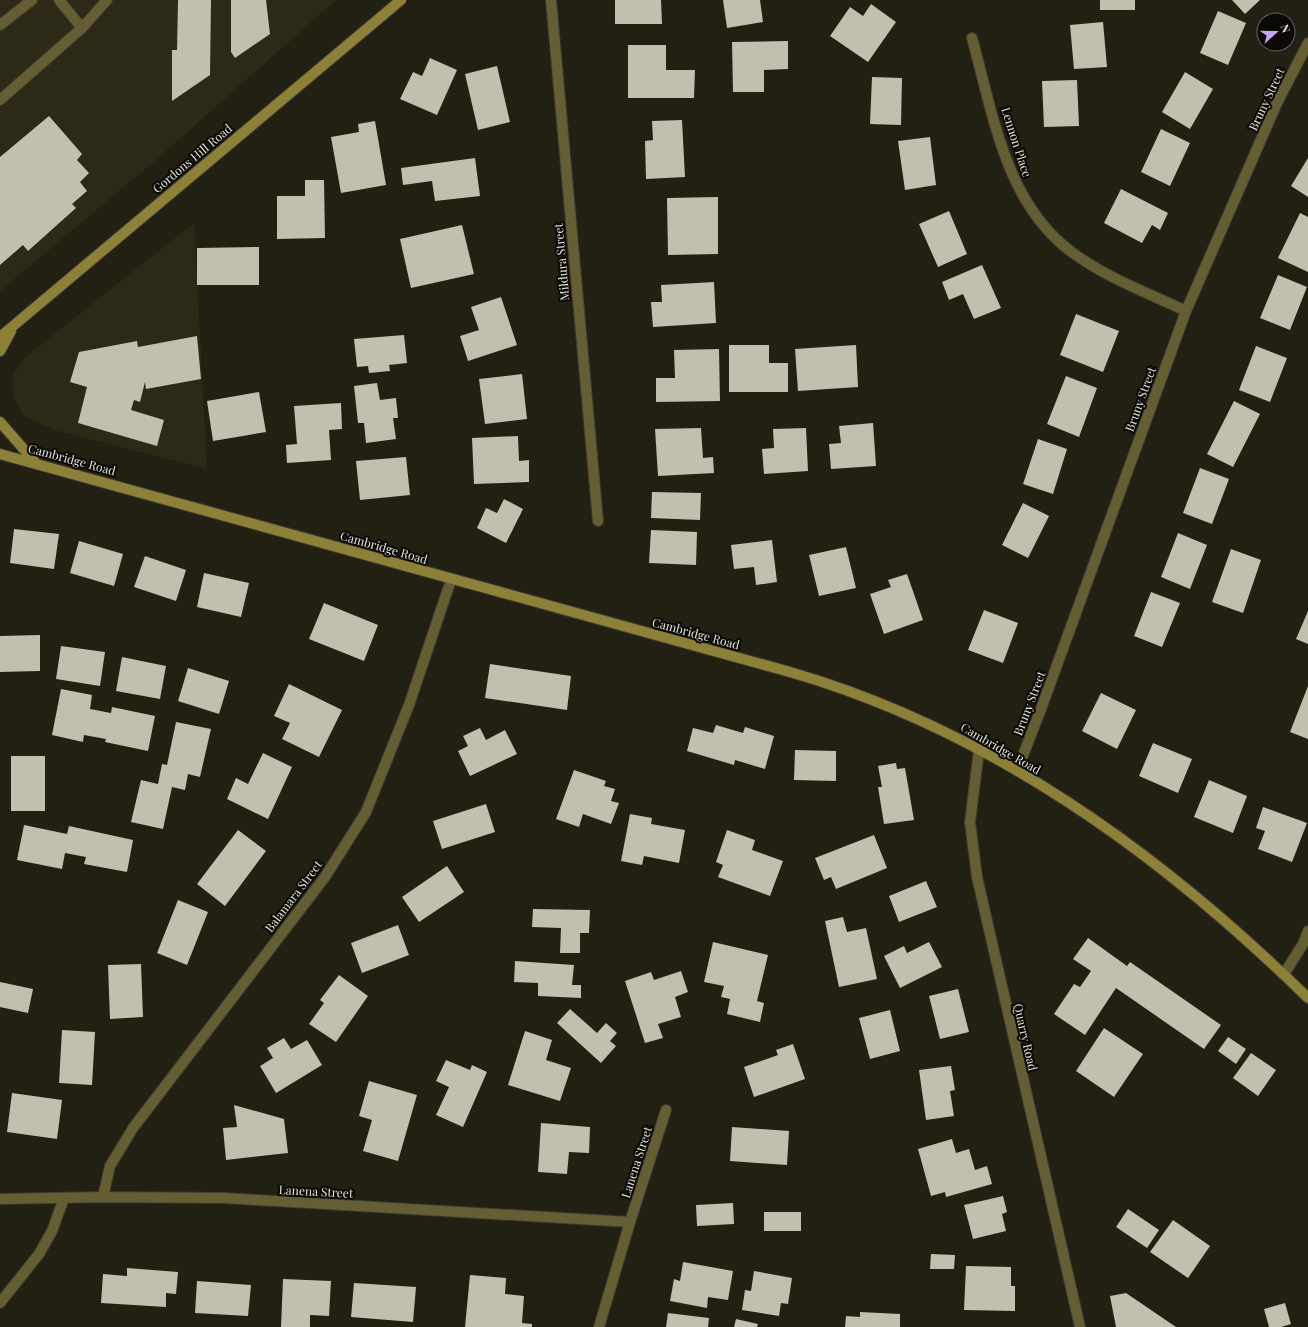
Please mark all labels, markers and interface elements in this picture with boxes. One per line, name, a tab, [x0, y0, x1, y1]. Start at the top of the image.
north arrow	[1256, 12, 1296, 52]
text: N	[1277, 22, 1294, 35]
street label: Bruny Street	[1244, 64, 1288, 133]
street label: Lennon Place	[998, 105, 1036, 179]
street label: Gordons Hill Road	[149, 120, 235, 196]
street label: Mildura Street	[550, 222, 572, 301]
street label: Bruny Street	[1121, 364, 1159, 434]
street label: Cambridge Road	[26, 440, 118, 478]
street label: Cambridge Road	[339, 527, 430, 567]
street label: Cambridge Road	[650, 614, 742, 652]
street label: Bruny Street	[1009, 668, 1049, 737]
street label: Cambridge Road	[958, 719, 1044, 777]
street label: Balamara Street	[261, 856, 326, 935]
street label: Quarry Road	[1010, 1002, 1042, 1072]
street label: Lanena Street	[617, 1123, 655, 1200]
street label: Lanena Street	[278, 1181, 354, 1201]

